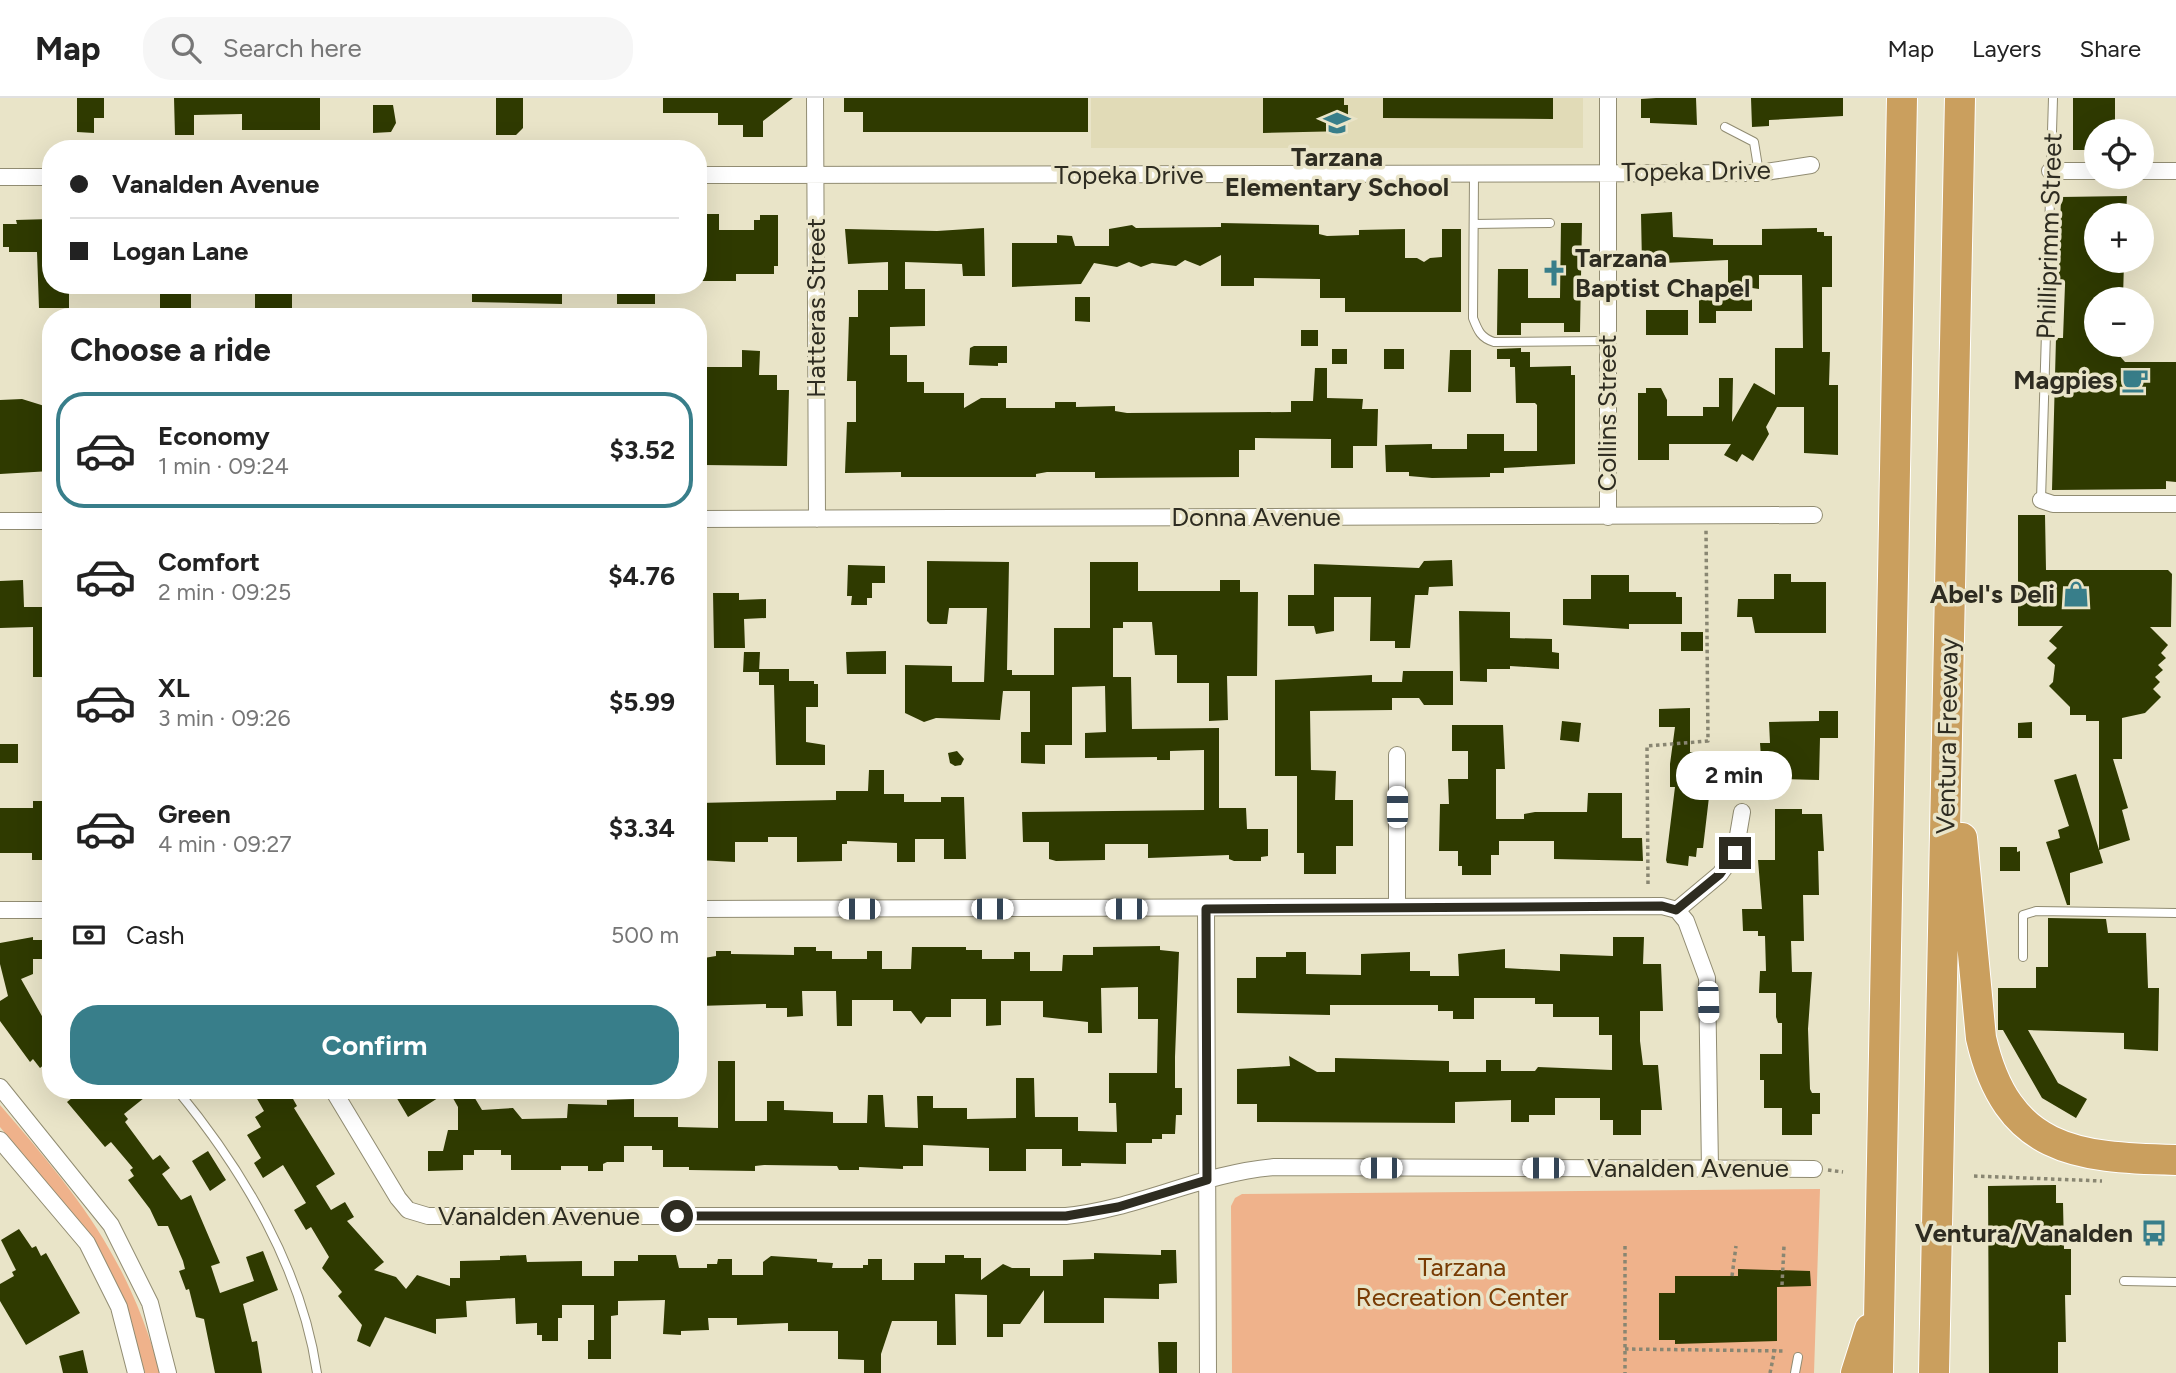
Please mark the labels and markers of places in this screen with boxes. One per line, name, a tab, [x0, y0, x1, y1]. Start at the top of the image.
school or university icon: Tarzana Elementary School	[1322, 108, 1352, 138]
place label: Tarzana Elementary School	[1225, 141, 1449, 203]
place label: Tarzana Baptist Chapel	[1575, 242, 1750, 304]
church icon: Tarzana Baptist Chapel	[1539, 258, 1569, 288]
place label: Magpies	[2013, 364, 2114, 396]
cafe icon: Magpies	[2120, 365, 2150, 395]
place label: Abel's Deli	[1930, 578, 2055, 610]
shop icon: Abel's Deli	[2061, 579, 2091, 609]
place label: Ventura/Vanalden	[1915, 1217, 2133, 1249]
bus stop icon: Ventura/Vanalden	[2139, 1218, 2169, 1248]

